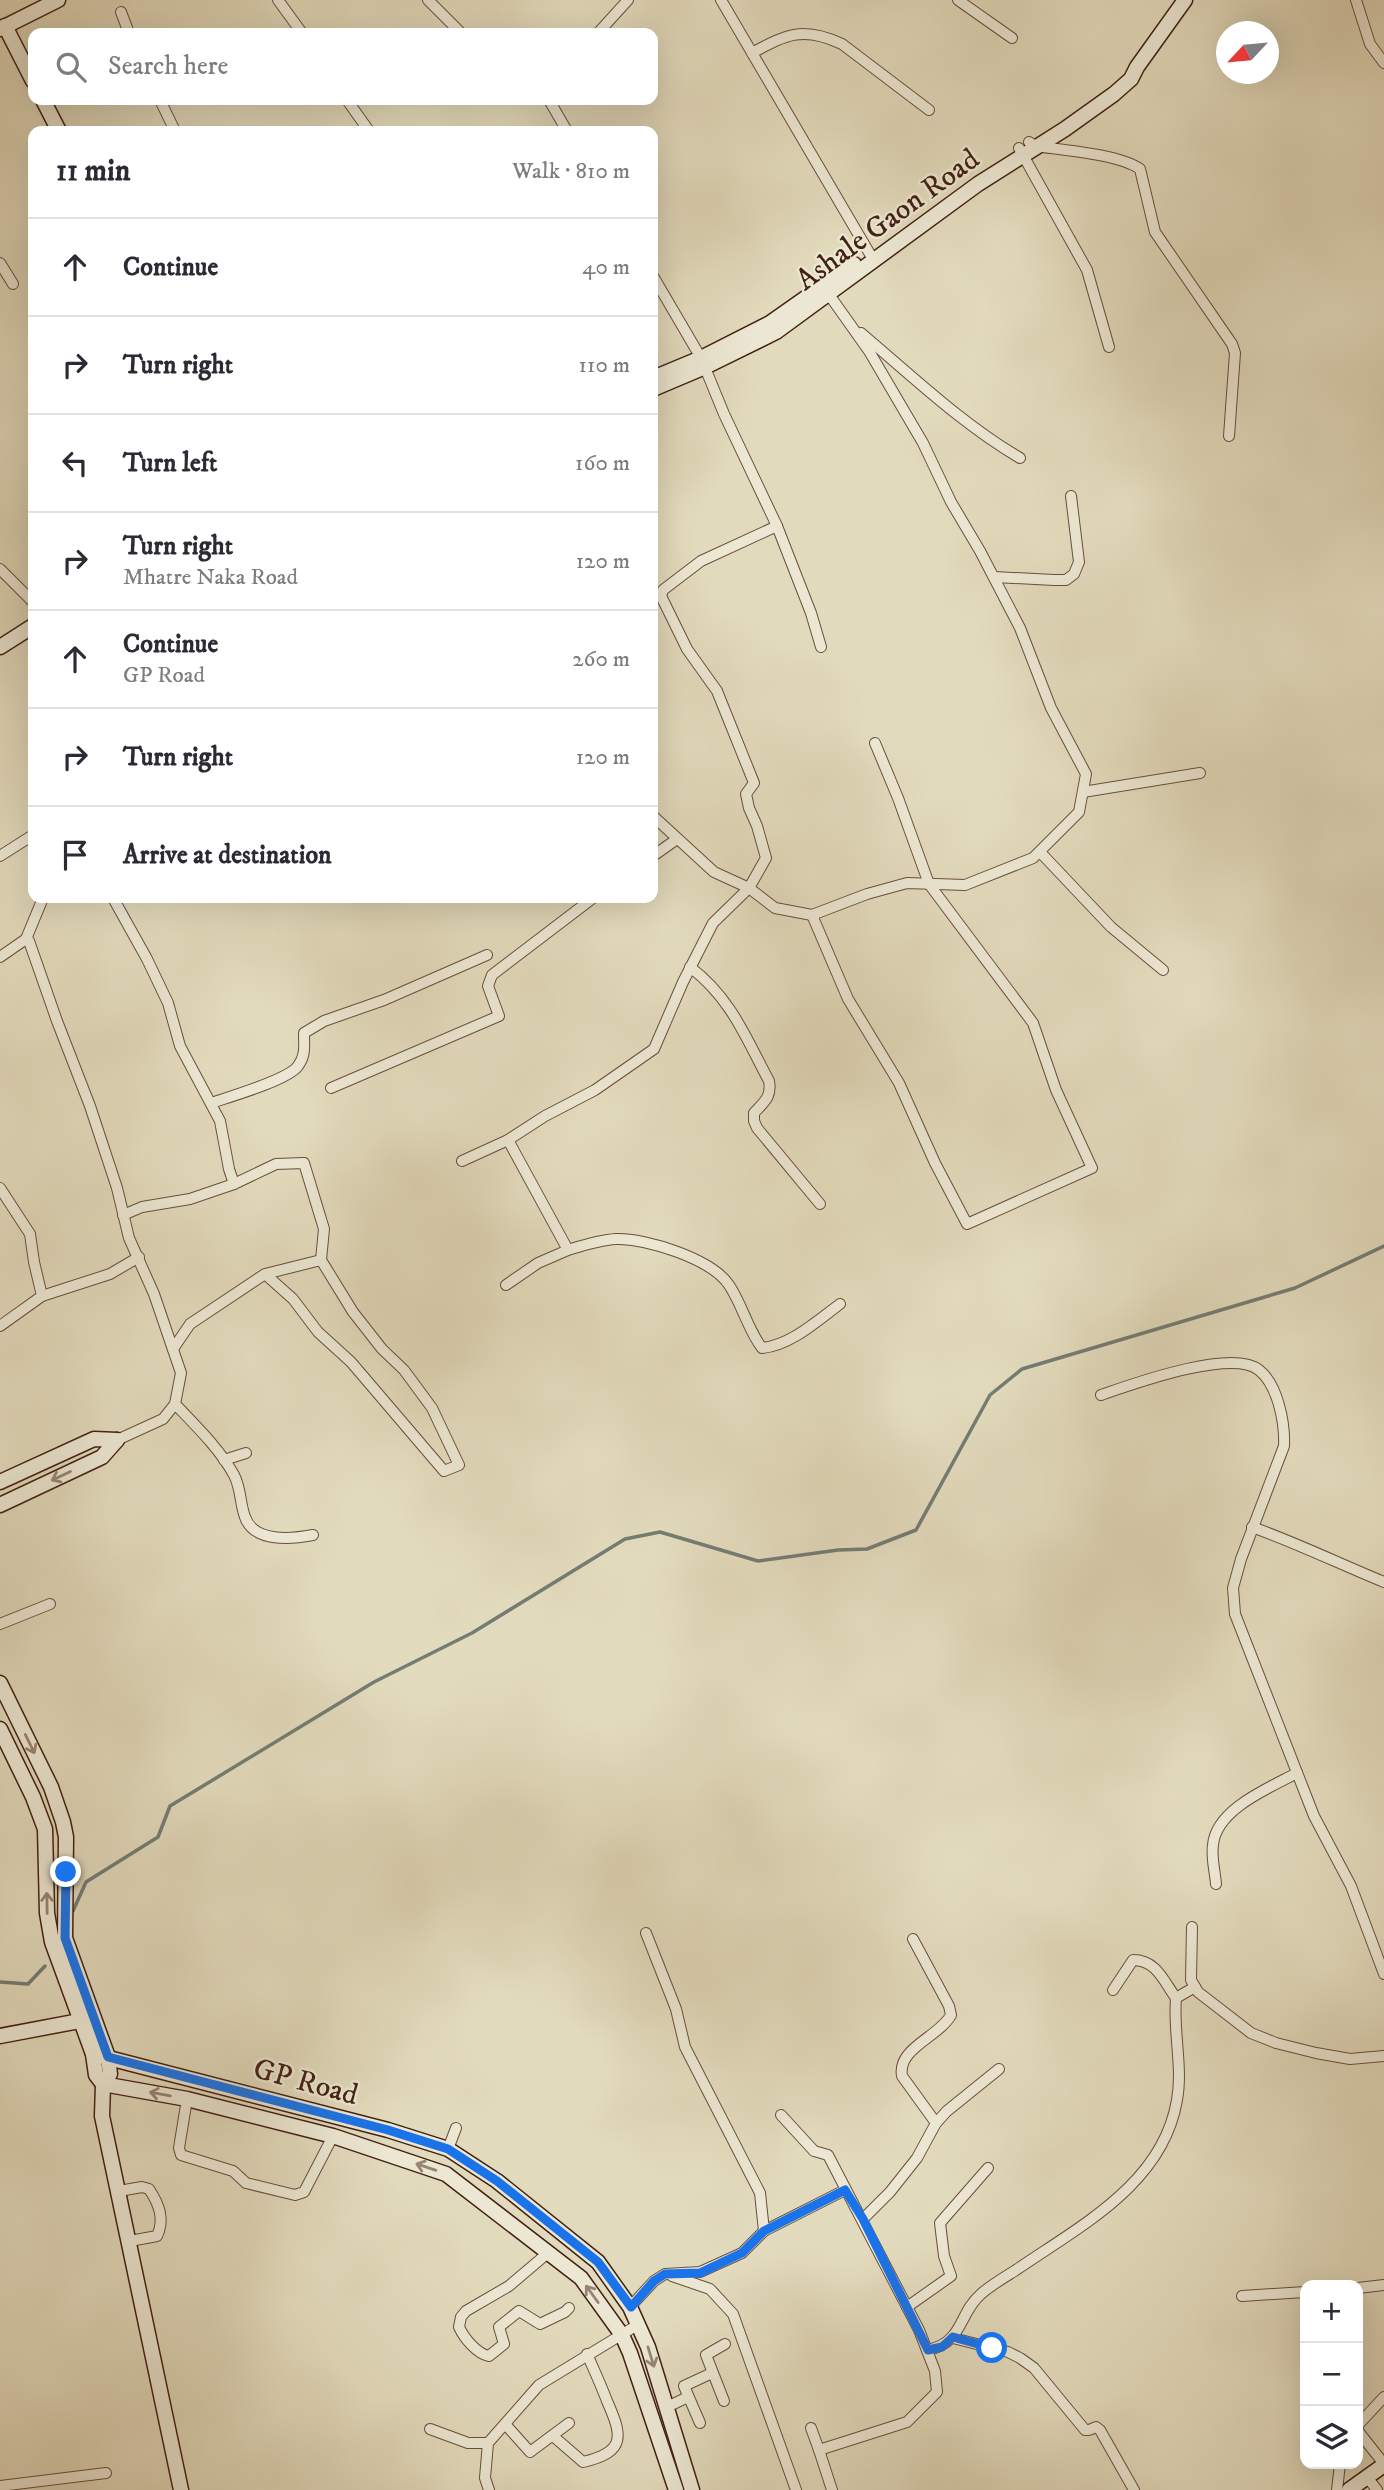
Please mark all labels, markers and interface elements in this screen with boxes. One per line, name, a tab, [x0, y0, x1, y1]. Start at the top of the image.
north arrow	[1216, 21, 1279, 84]
search box	[28, 28, 658, 105]
icon: search	[52, 48, 90, 86]
text: Search here	[108, 50, 228, 83]
street label: Ashale Gaon Road	[789, 141, 987, 299]
text: 11 min	[56, 153, 130, 190]
text: Walk · 810 m	[512, 157, 630, 186]
icon: ahead	[56, 248, 94, 286]
text: Continue	[123, 251, 218, 284]
text: 40 m	[582, 253, 630, 282]
icon: right	[56, 346, 94, 384]
text: Turn right	[123, 349, 233, 382]
text: 110 m	[579, 351, 630, 380]
icon: left	[56, 444, 94, 482]
text: Turn left	[123, 447, 217, 480]
text: 160 m	[575, 449, 630, 478]
text: Turn right	[123, 530, 233, 563]
icon: right	[56, 542, 94, 580]
text: 120 m	[576, 547, 630, 576]
text: Mhatre Naka Road	[123, 563, 298, 592]
text: Continue	[123, 628, 218, 661]
icon: ahead	[56, 640, 94, 678]
text: 260 m	[572, 645, 630, 674]
text: GP Road	[123, 661, 205, 690]
icon: right	[56, 738, 94, 776]
text: Turn right	[123, 741, 233, 774]
text: 120 m	[576, 743, 630, 772]
icon: arrive	[56, 836, 94, 874]
text: Arrive at destination	[123, 839, 332, 872]
one-way arrow	[51, 1470, 73, 1483]
one-way arrow	[23, 1733, 37, 1754]
route end	[50, 1856, 81, 1887]
one-way arrow	[41, 1892, 54, 1915]
street label: GP Road	[249, 2051, 362, 2114]
one-way arrow	[149, 2087, 172, 2100]
one-way arrow	[416, 2160, 438, 2172]
map controls	[1300, 2280, 1363, 2469]
button: +	[1300, 2280, 1363, 2343]
one-way arrow	[585, 2285, 599, 2304]
route start	[976, 2332, 1007, 2363]
button: −	[1300, 2343, 1363, 2406]
one-way arrow	[646, 2346, 659, 2368]
button: layers	[1300, 2406, 1363, 2469]

